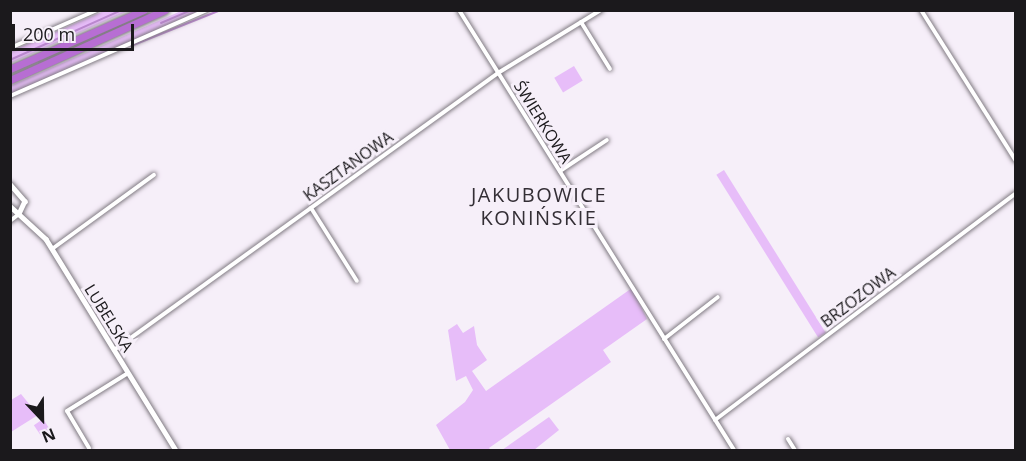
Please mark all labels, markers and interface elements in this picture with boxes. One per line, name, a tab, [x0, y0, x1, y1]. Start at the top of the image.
scale bar	[15, 12, 136, 50]
text: 200 m	[23, 22, 75, 46]
street label: ŚWIERKOWA	[510, 77, 576, 167]
street label: KASZTANOWA	[299, 127, 397, 205]
district label: JAKUBOWICE KONIŃSKIE	[471, 183, 607, 230]
street label: BRZOZOWA	[817, 263, 899, 331]
street label: LUBELSKA	[81, 281, 137, 355]
north arrow	[12, 389, 72, 449]
text: N	[39, 423, 59, 448]

